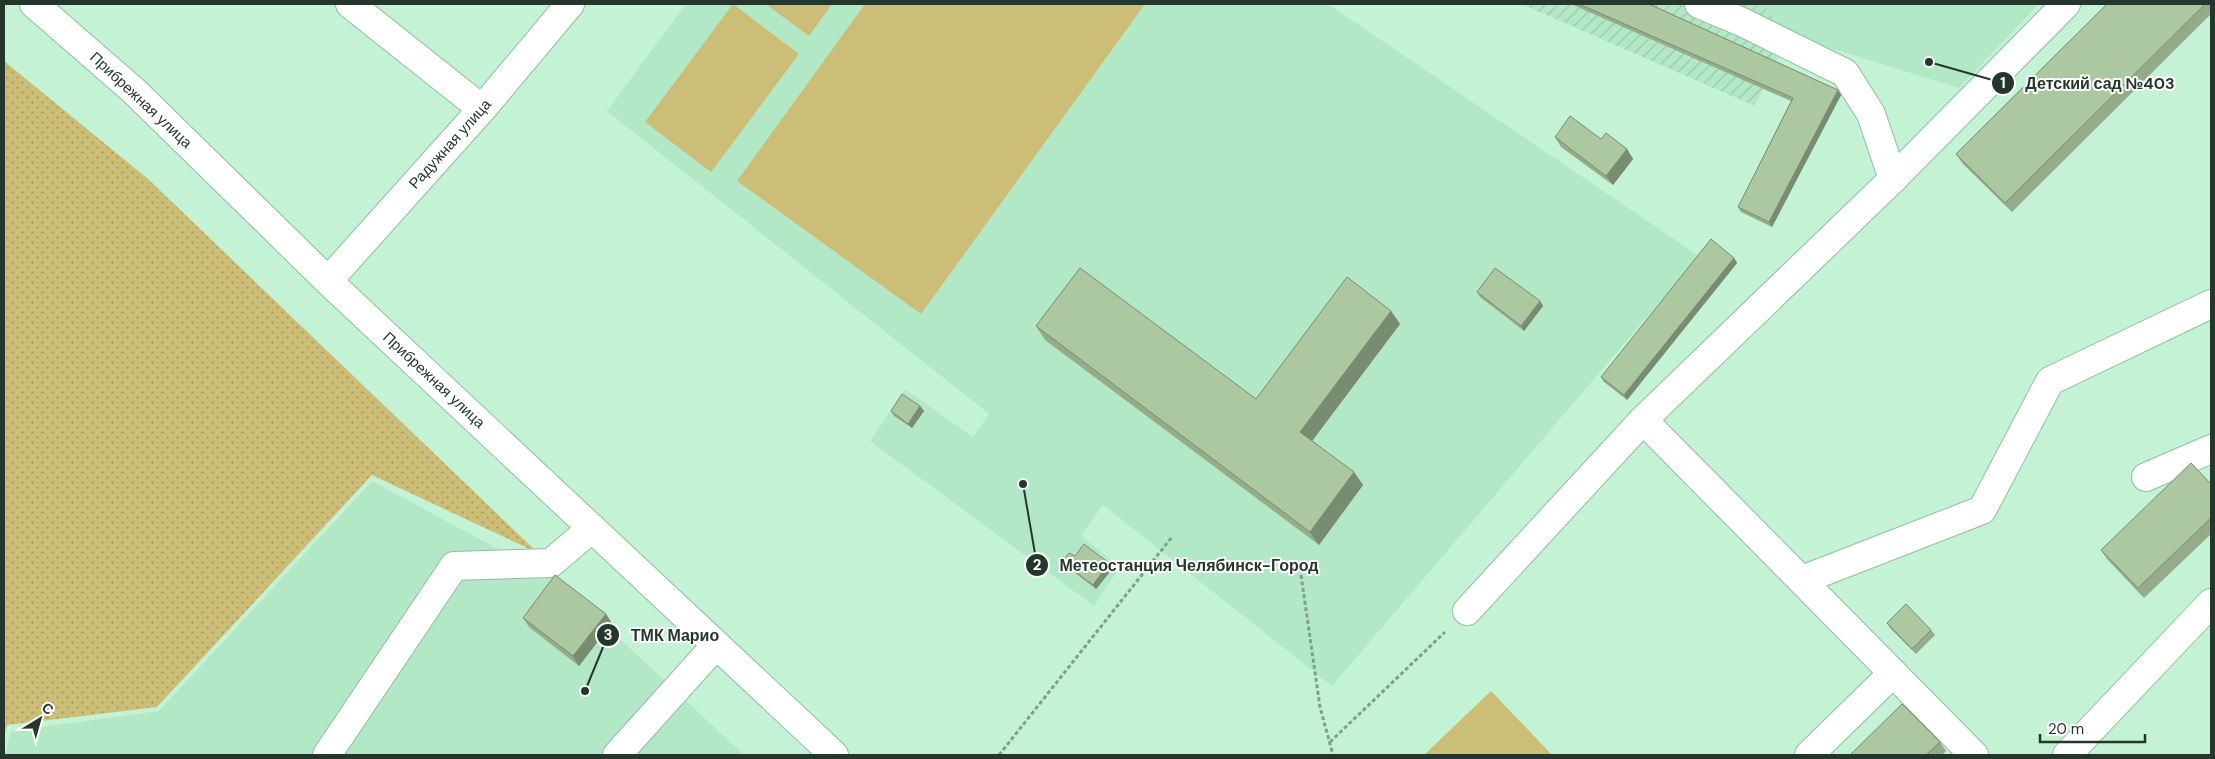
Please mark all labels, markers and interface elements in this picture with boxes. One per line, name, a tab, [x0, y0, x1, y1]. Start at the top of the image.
street label: Прибрежная улица	[86, 47, 197, 153]
callout: Детский сад №403	[1990, 68, 2184, 99]
text: 1	[2000, 73, 2006, 93]
text: Детский сад №403	[2025, 73, 2175, 94]
street label: Радужная улица	[404, 94, 496, 193]
street label: Прибрежная улица	[379, 327, 490, 433]
callout: Метеостанция Челябинск-Город	[1025, 549, 1329, 580]
text: 2	[1033, 555, 1042, 575]
text: Метеостанция Челябинск-Город	[1059, 555, 1319, 576]
callout: ТМК Марио	[596, 620, 729, 651]
text: 3	[603, 625, 613, 645]
text: ТМК Марио	[631, 625, 719, 646]
north arrow	[15, 694, 65, 744]
text: С	[38, 698, 57, 719]
scale bar	[2040, 712, 2145, 744]
text: 20 m	[2048, 719, 2084, 739]

